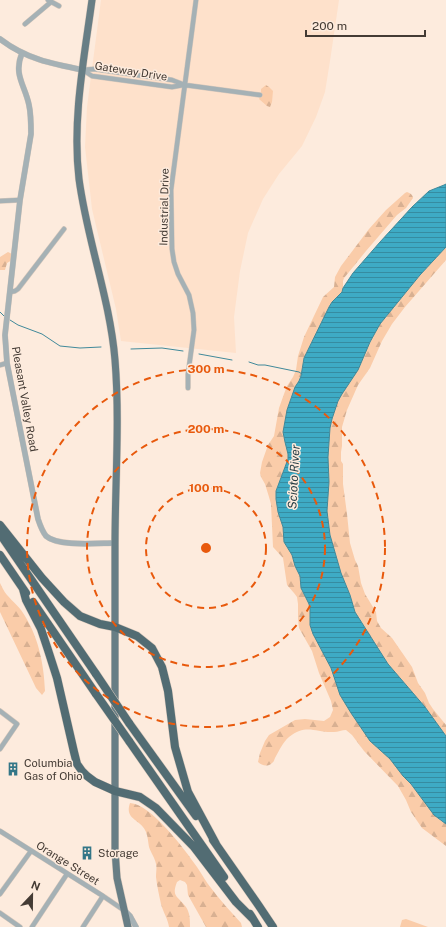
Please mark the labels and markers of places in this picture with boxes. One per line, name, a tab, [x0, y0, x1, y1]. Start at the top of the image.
centre of rings	[199, 541, 213, 555]
place label: Columbia Gas of Ohio	[24, 757, 82, 782]
building icon: Columbia Gas of Ohio	[5, 761, 21, 777]
building icon: Storage	[79, 845, 95, 861]
place label: Storage	[98, 847, 139, 859]

